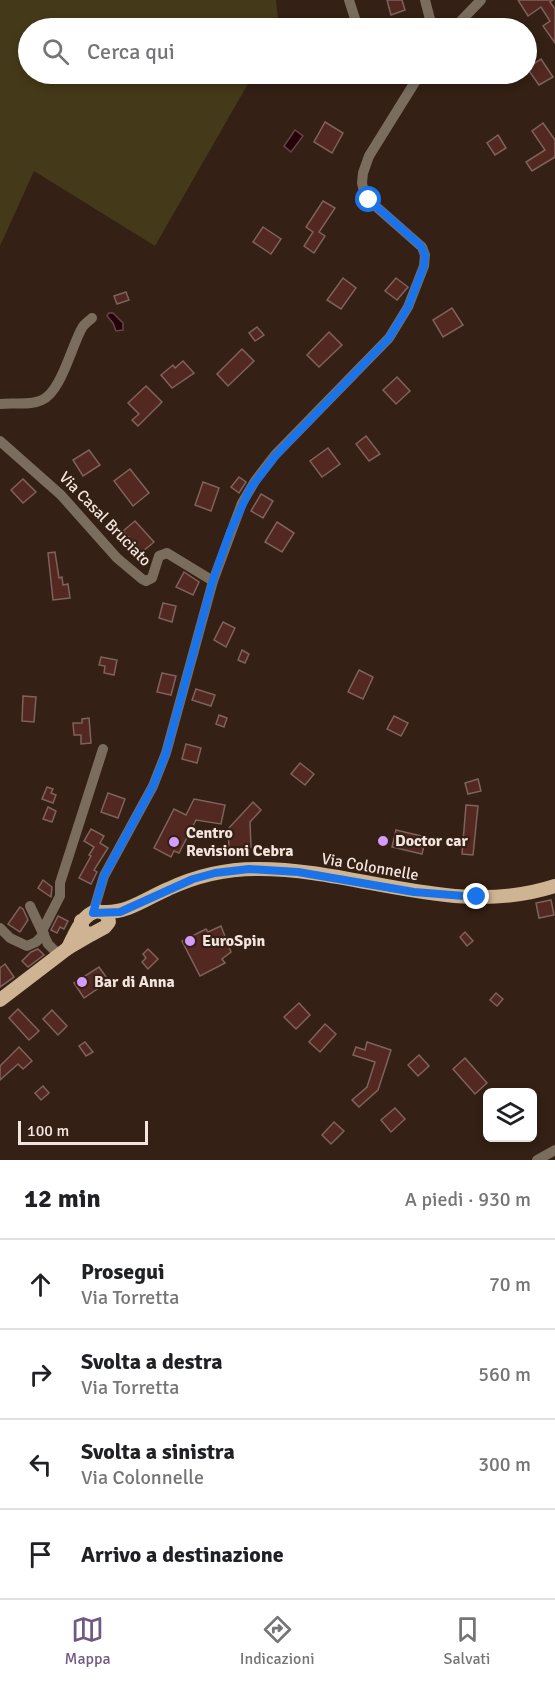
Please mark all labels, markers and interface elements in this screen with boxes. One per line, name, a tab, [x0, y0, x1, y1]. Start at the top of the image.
search box	[18, 18, 537, 84]
icon: search	[39, 35, 72, 68]
text: Cerca qui	[87, 38, 175, 65]
route start	[355, 186, 381, 212]
street label: Via Casal Bruciato	[55, 467, 155, 571]
place label: Centro Revisioni Cebra	[186, 823, 293, 861]
place label: Doctor car	[395, 831, 469, 851]
marker: Doctor car	[376, 834, 390, 848]
marker: Centro Revisioni Cebra	[167, 835, 181, 849]
street label: Via Colonnelle	[320, 849, 420, 885]
route end	[463, 883, 489, 909]
place label: EuroSpin	[202, 931, 266, 951]
marker: EuroSpin	[183, 934, 197, 948]
place label: Bar di Anna	[94, 972, 175, 992]
marker: Bar di Anna	[75, 975, 89, 989]
map controls	[483, 1088, 537, 1142]
button: layers	[483, 1088, 537, 1142]
scale bar	[18, 1118, 148, 1146]
text: 100 m	[27, 1121, 69, 1141]
text: 12 min	[24, 1183, 101, 1215]
text: A piedi · 930 m	[405, 1187, 531, 1212]
text: Prosegui	[81, 1258, 165, 1285]
icon: ahead	[24, 1268, 57, 1301]
text: 70 m	[489, 1272, 531, 1297]
text: Via Torretta	[81, 1285, 180, 1310]
text: Svolta a destra	[81, 1348, 222, 1375]
icon: right	[24, 1358, 57, 1391]
text: 560 m	[478, 1362, 531, 1387]
text: Via Torretta	[81, 1375, 180, 1400]
text: Svolta a sinistra	[81, 1438, 235, 1465]
icon: left	[24, 1448, 57, 1481]
text: 300 m	[478, 1452, 531, 1477]
text: Via Colonnelle	[81, 1465, 204, 1490]
icon: arrive	[24, 1538, 57, 1571]
text: Arrivo a destinazione	[81, 1541, 284, 1568]
tab: Mappa	[65, 1613, 111, 1669]
tab: Indicazioni	[240, 1613, 314, 1669]
tab: Salvati	[444, 1613, 490, 1669]

